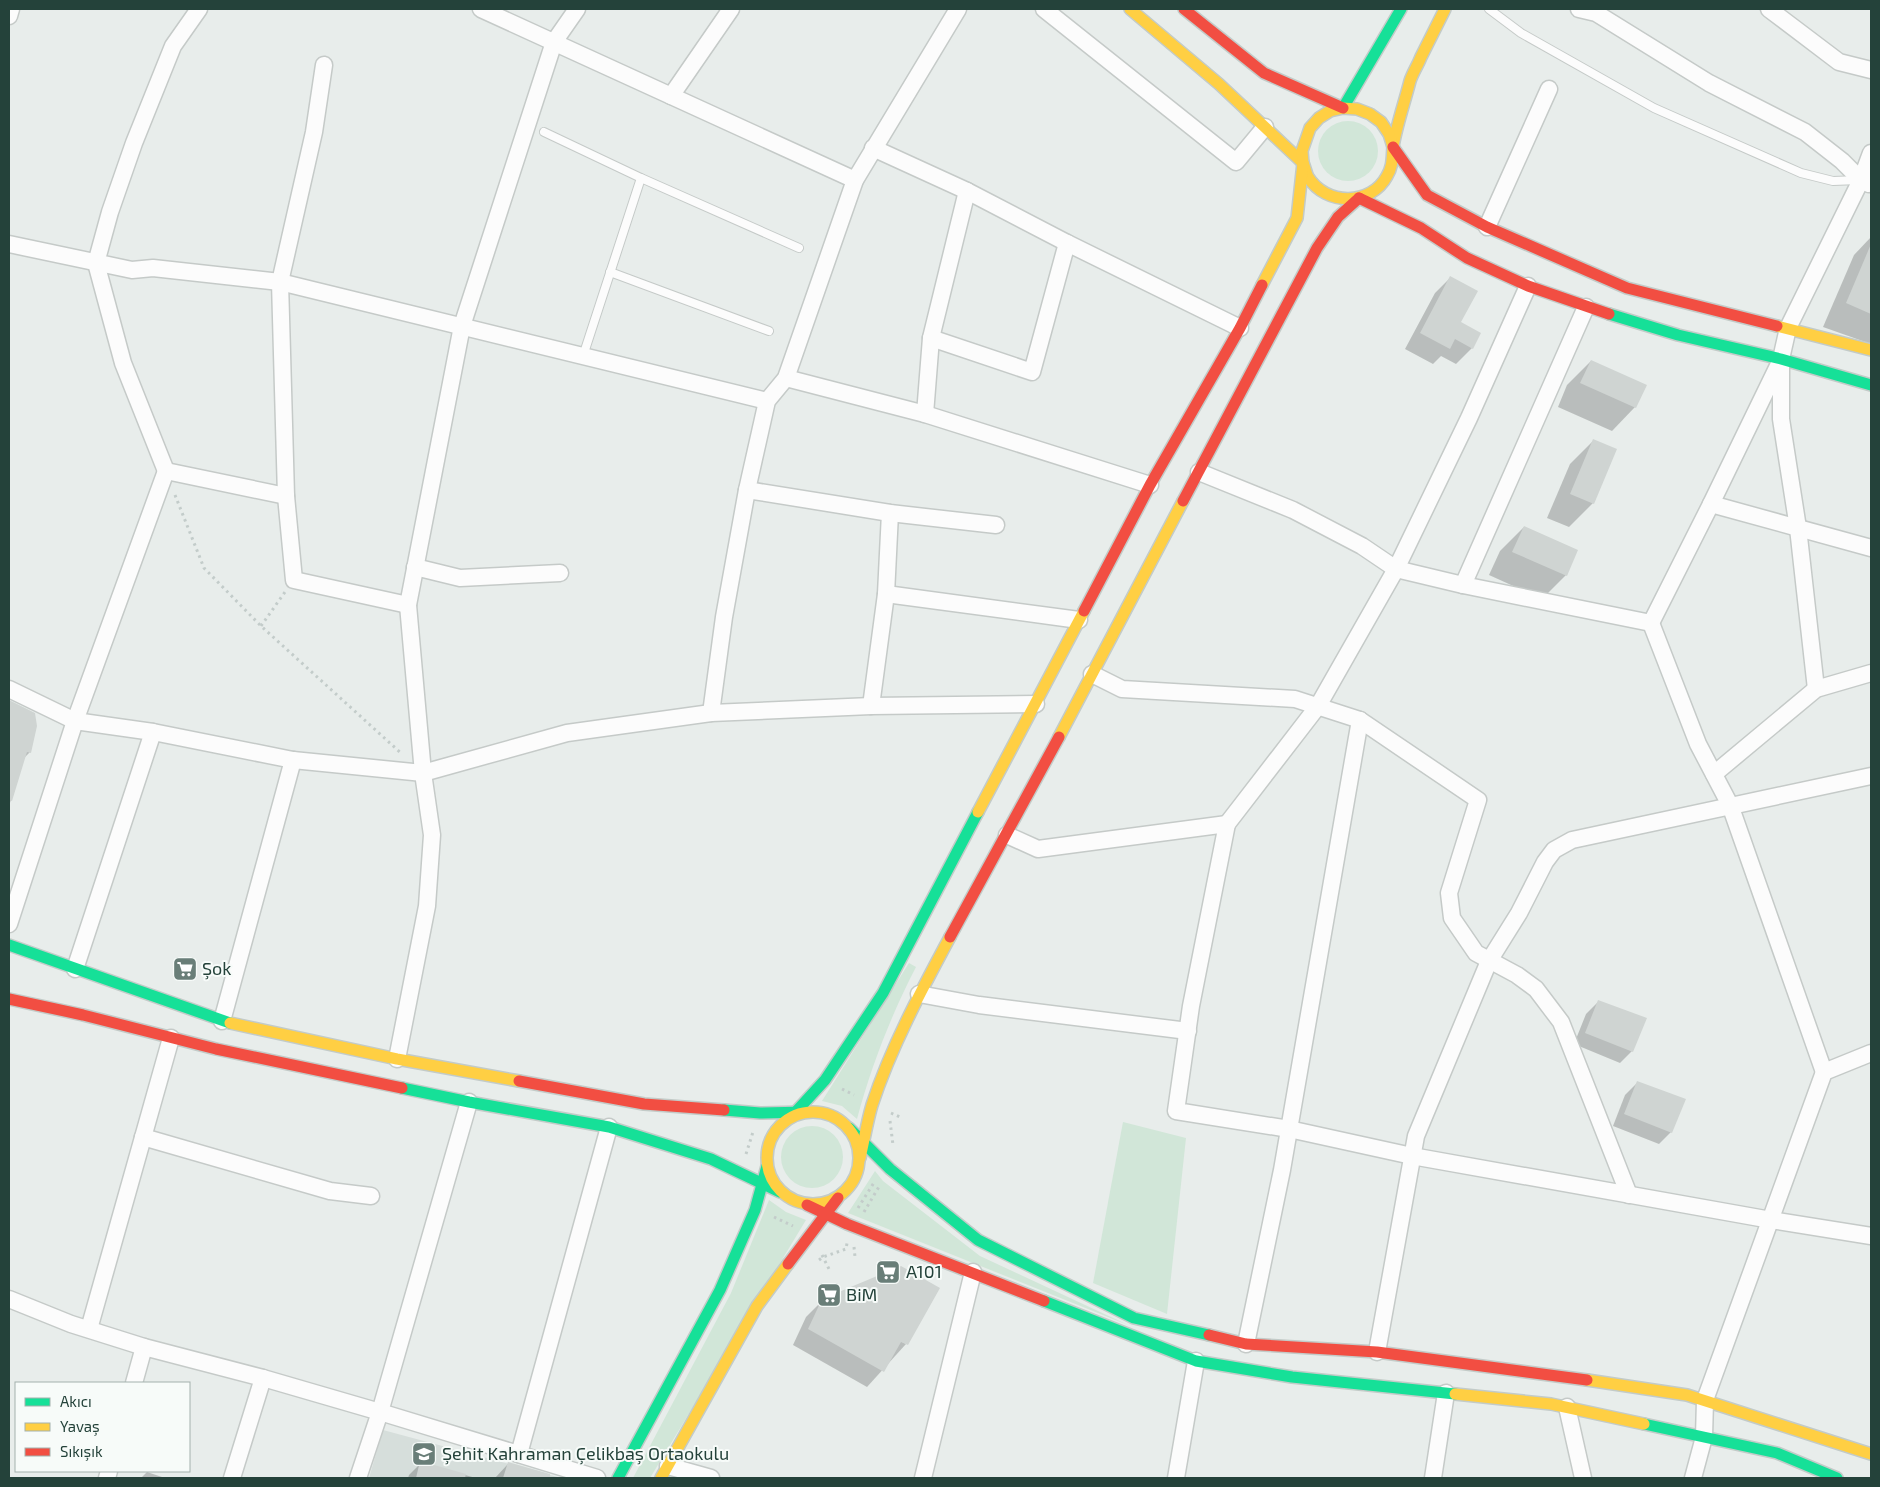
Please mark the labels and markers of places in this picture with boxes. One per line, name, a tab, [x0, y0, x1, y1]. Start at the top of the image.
supermarket icon: Şok	[172, 956, 198, 982]
place label: Şok	[202, 957, 231, 980]
supermarket icon: A101	[875, 1259, 901, 1285]
place label: A101	[906, 1260, 942, 1282]
supermarket icon: BiM	[816, 1282, 842, 1308]
place label: BiM	[846, 1283, 877, 1305]
school or university icon: Şehit Kahraman Çelikbaş Ortaokulu	[411, 1441, 437, 1467]
place label: Şehit Kahraman Çelikbaş Ortaokulu	[442, 1442, 729, 1465]

